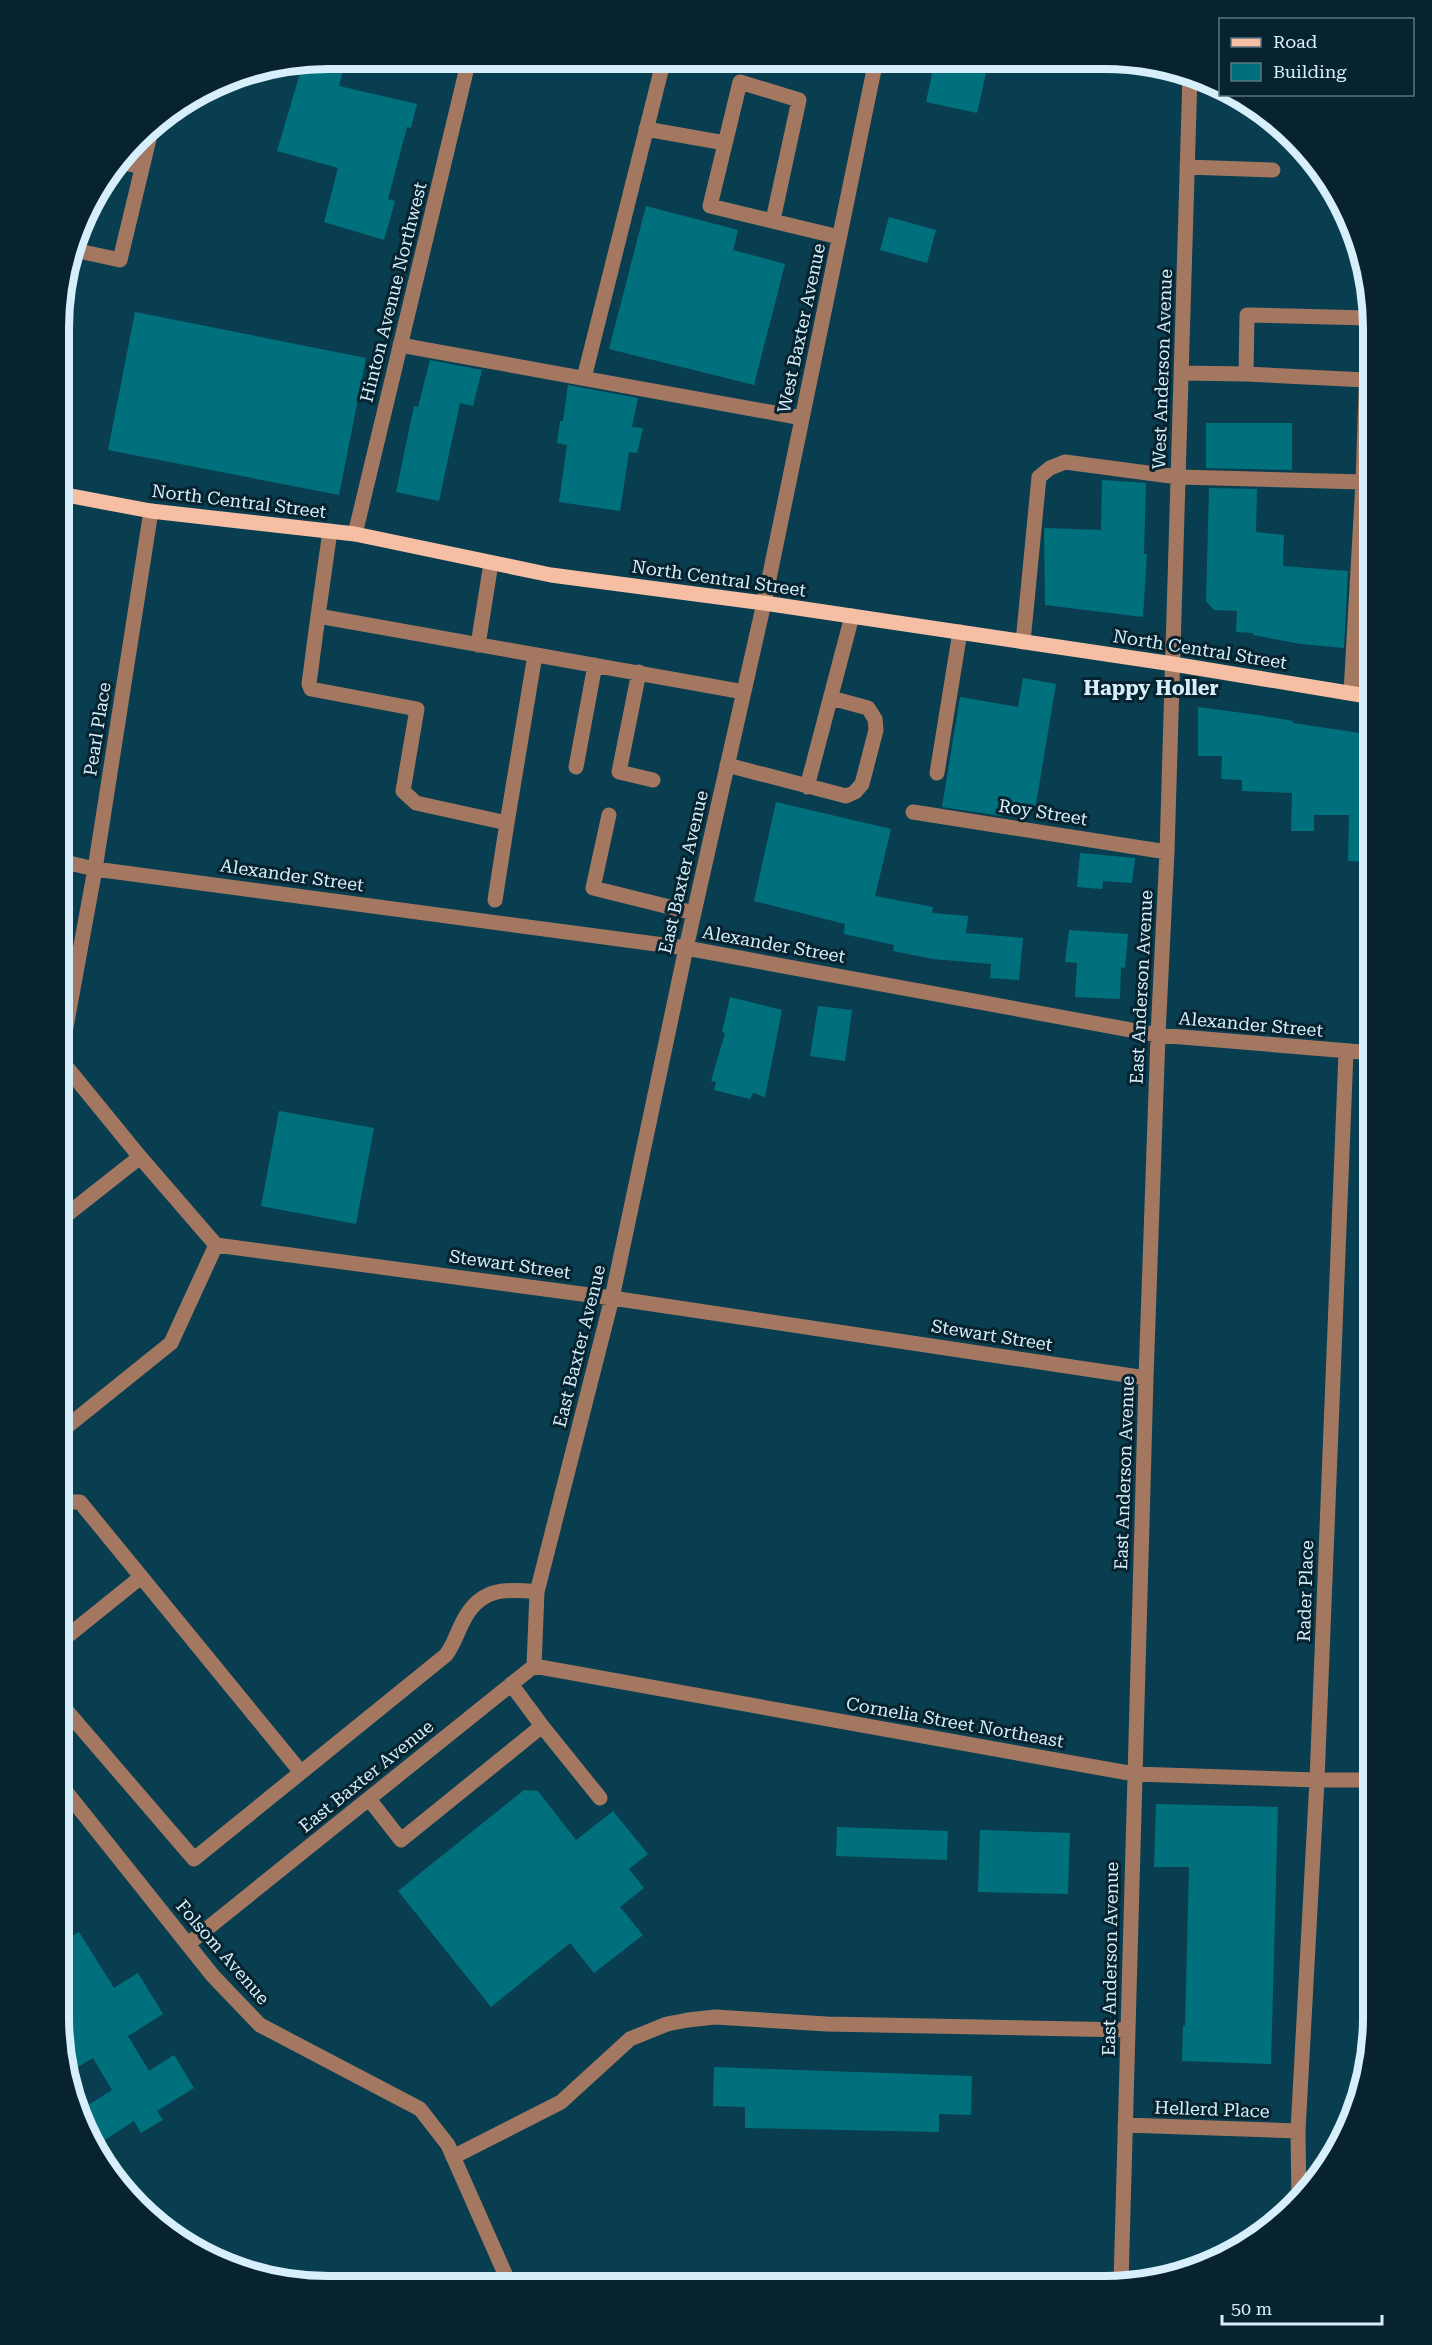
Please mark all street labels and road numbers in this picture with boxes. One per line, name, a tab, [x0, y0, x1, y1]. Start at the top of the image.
street label: Hinton Avenue Northwest	[355, 180, 431, 404]
street label: West Baxter Avenue	[773, 241, 829, 415]
street label: West Anderson Avenue	[1148, 268, 1176, 470]
street label: North Central Street	[150, 480, 328, 522]
street label: North Central Street	[631, 555, 808, 601]
street label: North Central Street	[1112, 625, 1289, 673]
street label: Pearl Place	[79, 680, 115, 777]
street label: East Baxter Avenue	[654, 788, 712, 956]
street label: Roy Street	[997, 795, 1089, 829]
street label: Alexander Street	[219, 855, 365, 896]
street label: East Anderson Avenue	[1125, 889, 1157, 1085]
street label: Alexander Street	[701, 921, 847, 967]
street label: Alexander Street	[1178, 1007, 1324, 1041]
street label: Stewart Street	[448, 1245, 572, 1283]
street label: East Baxter Avenue	[549, 1262, 609, 1430]
street label: Stewart Street	[930, 1315, 1054, 1355]
street label: East Anderson Avenue	[1110, 1375, 1138, 1571]
street label: Rader Place	[1293, 1540, 1317, 1642]
street label: Cornelia Street Northeast	[845, 1693, 1066, 1752]
street label: East Baxter Avenue	[295, 1715, 438, 1837]
street label: East Anderson Avenue	[1098, 1862, 1122, 2056]
street label: Folsom Avenue	[172, 1895, 274, 2009]
street label: Hellerd Place	[1154, 2096, 1270, 2122]

